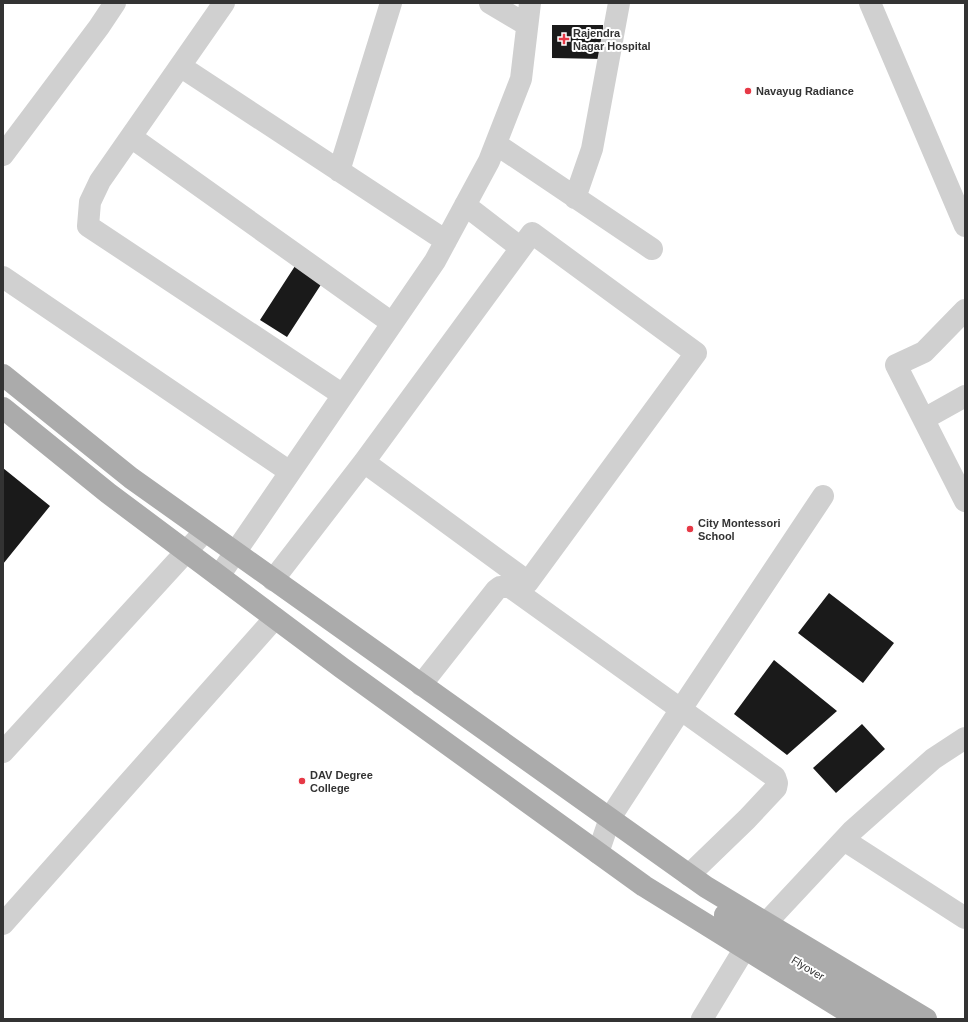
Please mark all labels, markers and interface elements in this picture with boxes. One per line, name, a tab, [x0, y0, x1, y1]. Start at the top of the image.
place label: Rajendra Nagar Hospital	[573, 27, 651, 52]
marker: Rajendra Nagar Hospital	[558, 33, 570, 45]
place label: Navayug Radiance	[756, 85, 854, 97]
marker: Navayug Radiance	[743, 86, 753, 96]
place label: City Montessori School	[698, 517, 781, 542]
marker: City Montessori School	[685, 524, 695, 534]
place label: DAV Degree College	[310, 769, 373, 794]
marker: DAV Degree College	[297, 776, 307, 786]
street label: Flyover	[789, 954, 827, 983]

